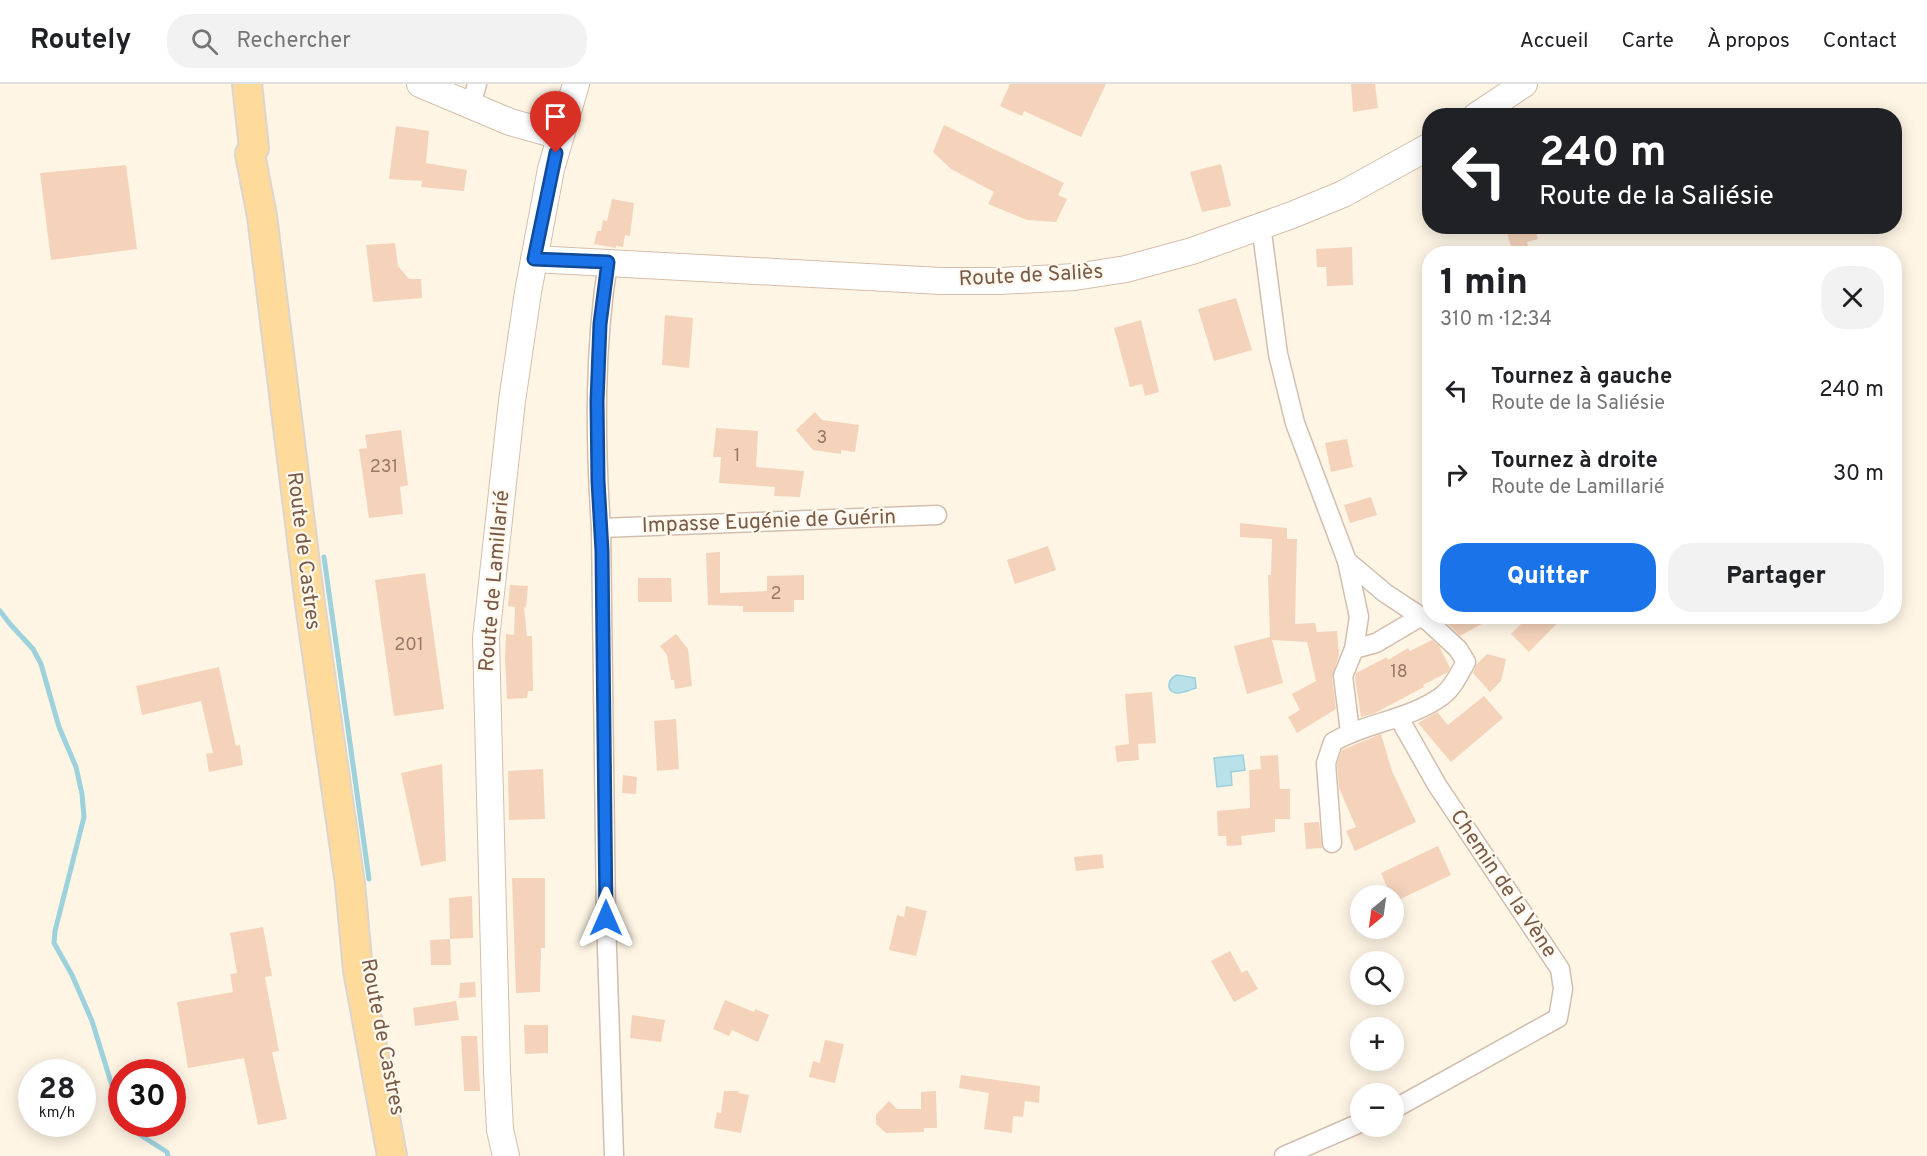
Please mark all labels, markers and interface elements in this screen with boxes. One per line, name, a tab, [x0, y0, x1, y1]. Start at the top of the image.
search box	[167, 14, 587, 68]
text: Routely	[30, 23, 131, 59]
icon: search	[188, 25, 221, 58]
text: Rechercher	[236, 28, 351, 55]
text: Accueil	[1520, 28, 1589, 55]
text: Carte	[1622, 28, 1674, 55]
text: À propos	[1707, 28, 1790, 55]
text: Contact	[1823, 28, 1897, 55]
pin	[530, 91, 581, 153]
icon: arrive	[539, 100, 572, 133]
text: 240 m	[1539, 128, 1667, 181]
icon: left	[1440, 132, 1518, 210]
text: Route de la Saliésie	[1539, 180, 1774, 214]
street label: Route de Saliès	[958, 259, 1104, 293]
text: 1 min	[1440, 261, 1528, 307]
button: close	[1821, 266, 1884, 329]
text: 310 m · 12:34	[1440, 307, 1552, 333]
text: Tournez à gauche	[1491, 364, 1672, 391]
icon: left	[1440, 374, 1473, 407]
text: 240 m	[1819, 377, 1884, 404]
text: Route de la Saliésie	[1491, 391, 1665, 417]
house number: 3	[817, 427, 827, 450]
house number: 1	[734, 445, 740, 468]
text: Tournez à droite	[1491, 448, 1658, 475]
house number: 231	[370, 456, 398, 479]
icon: right	[1440, 458, 1473, 491]
text: 30 m	[1833, 461, 1884, 488]
street label: Route de Castres	[280, 470, 326, 632]
text: Route de Lamillarié	[1491, 475, 1665, 501]
street label: Route de Lamillarié	[474, 489, 516, 673]
street label: Impasse Eugénie de Guérin	[641, 504, 897, 540]
button: Quitter	[1440, 543, 1656, 612]
button: Partager	[1668, 543, 1884, 612]
house number: 2	[770, 583, 782, 606]
house number: 201	[394, 634, 424, 657]
house number: 18	[1390, 661, 1408, 684]
street label: Chemin de la Vène	[1443, 805, 1563, 963]
north arrow	[1350, 885, 1404, 939]
map controls	[1350, 885, 1404, 1137]
position arrow	[574, 886, 638, 950]
button: search	[1350, 951, 1404, 1005]
street label: Route de Castres	[354, 956, 410, 1118]
button: +	[1350, 1017, 1404, 1071]
speed limit sign: 30	[108, 1059, 186, 1137]
text: 28	[38, 1072, 76, 1109]
button: −	[1350, 1083, 1404, 1137]
text: km/h	[39, 1104, 75, 1123]

